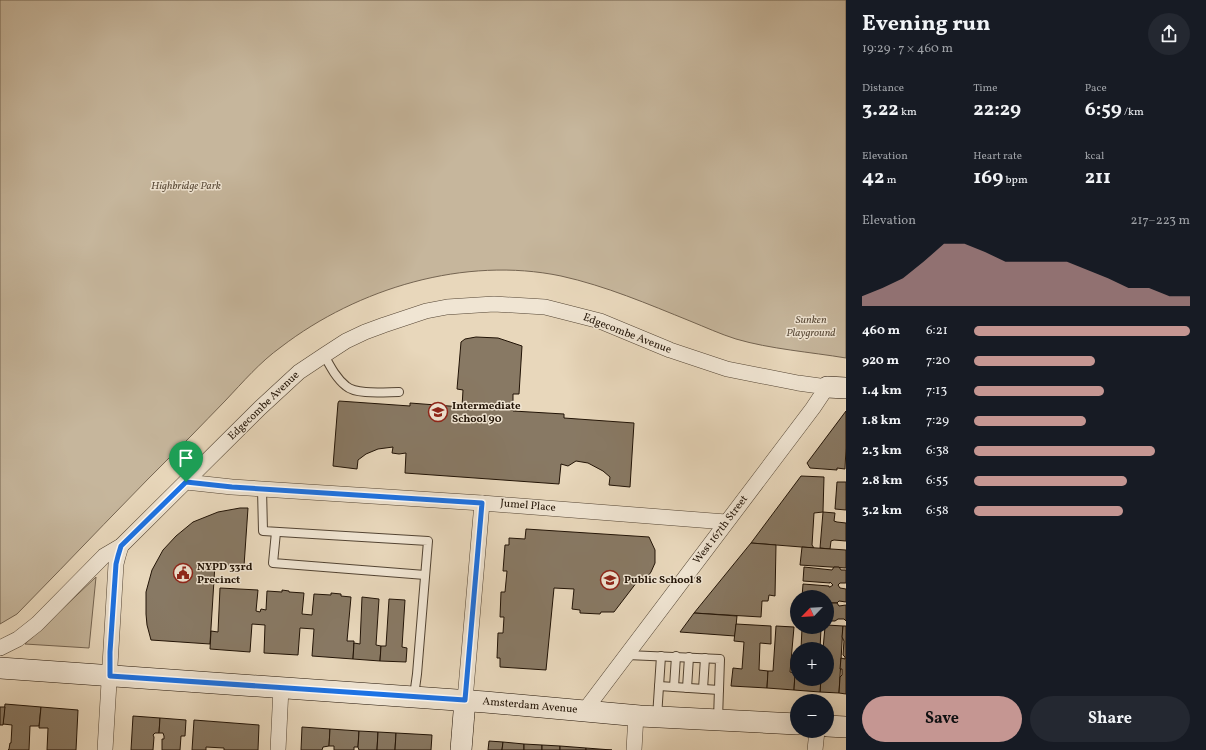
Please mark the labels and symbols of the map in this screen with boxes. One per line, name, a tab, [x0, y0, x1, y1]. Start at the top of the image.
park label: Highbridge Park	[151, 179, 221, 194]
street label: Edgecombe Avenue	[581, 310, 673, 358]
park label: Sunken Playground	[786, 313, 836, 341]
street label: Edgecombe Avenue	[225, 368, 303, 444]
place label: Intermediate School 90	[452, 399, 521, 427]
school or university icon: Intermediate School 90	[427, 401, 449, 423]
pin	[169, 441, 203, 482]
street label: West 167th Street	[690, 492, 752, 568]
street label: Jumel Place	[500, 496, 556, 516]
place label: NYPD 33rd Precinct	[197, 560, 253, 588]
public building icon: NYPD 33rd Precinct	[172, 562, 194, 584]
school or university icon: Public School 8	[599, 569, 621, 591]
place label: Public School 8	[624, 573, 702, 588]
north arrow	[790, 590, 834, 634]
street label: Amsterdam Avenue	[482, 694, 578, 718]

